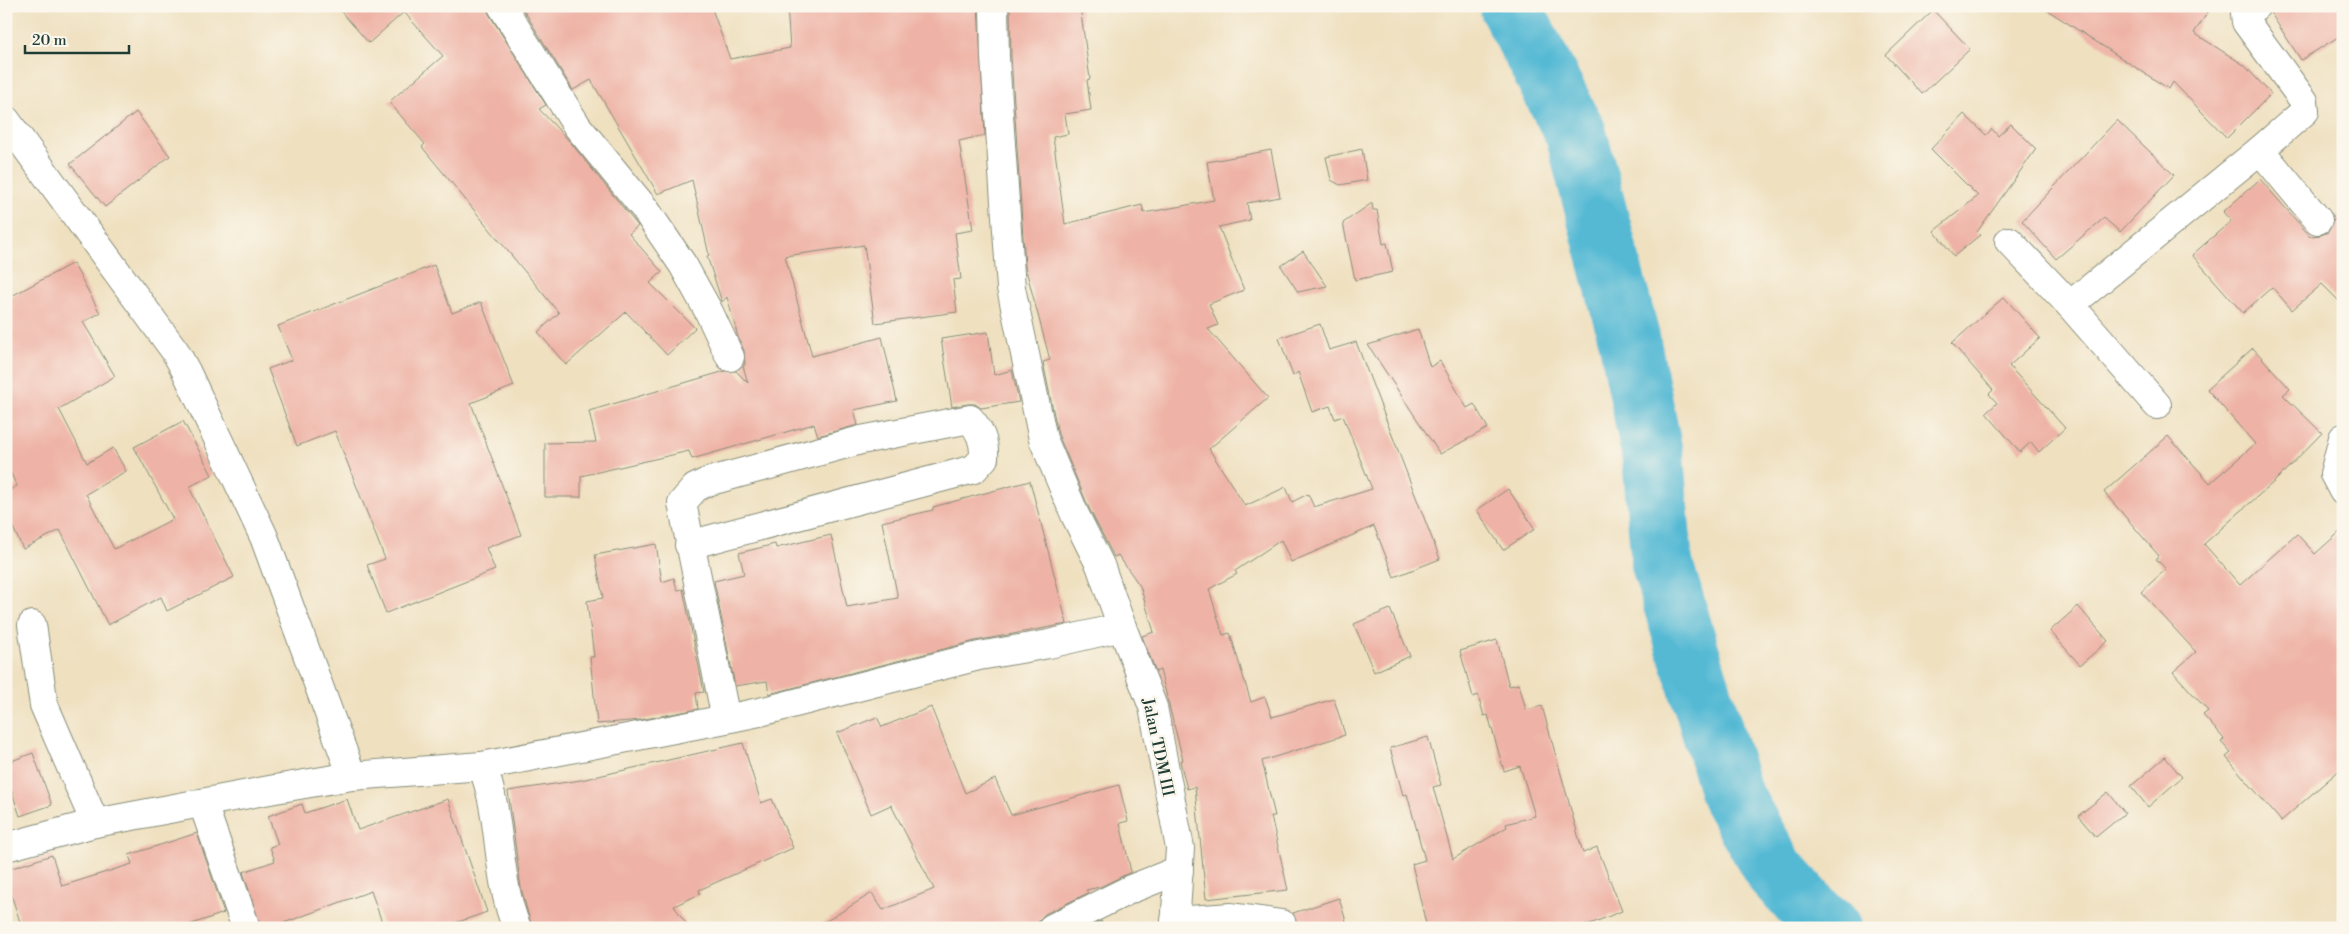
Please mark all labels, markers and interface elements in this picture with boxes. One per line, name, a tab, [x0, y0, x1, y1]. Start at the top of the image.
scale bar	[25, 22, 129, 54]
text: 20 m	[32, 31, 67, 50]
street label: Jalan TDM III	[1138, 695, 1178, 798]

